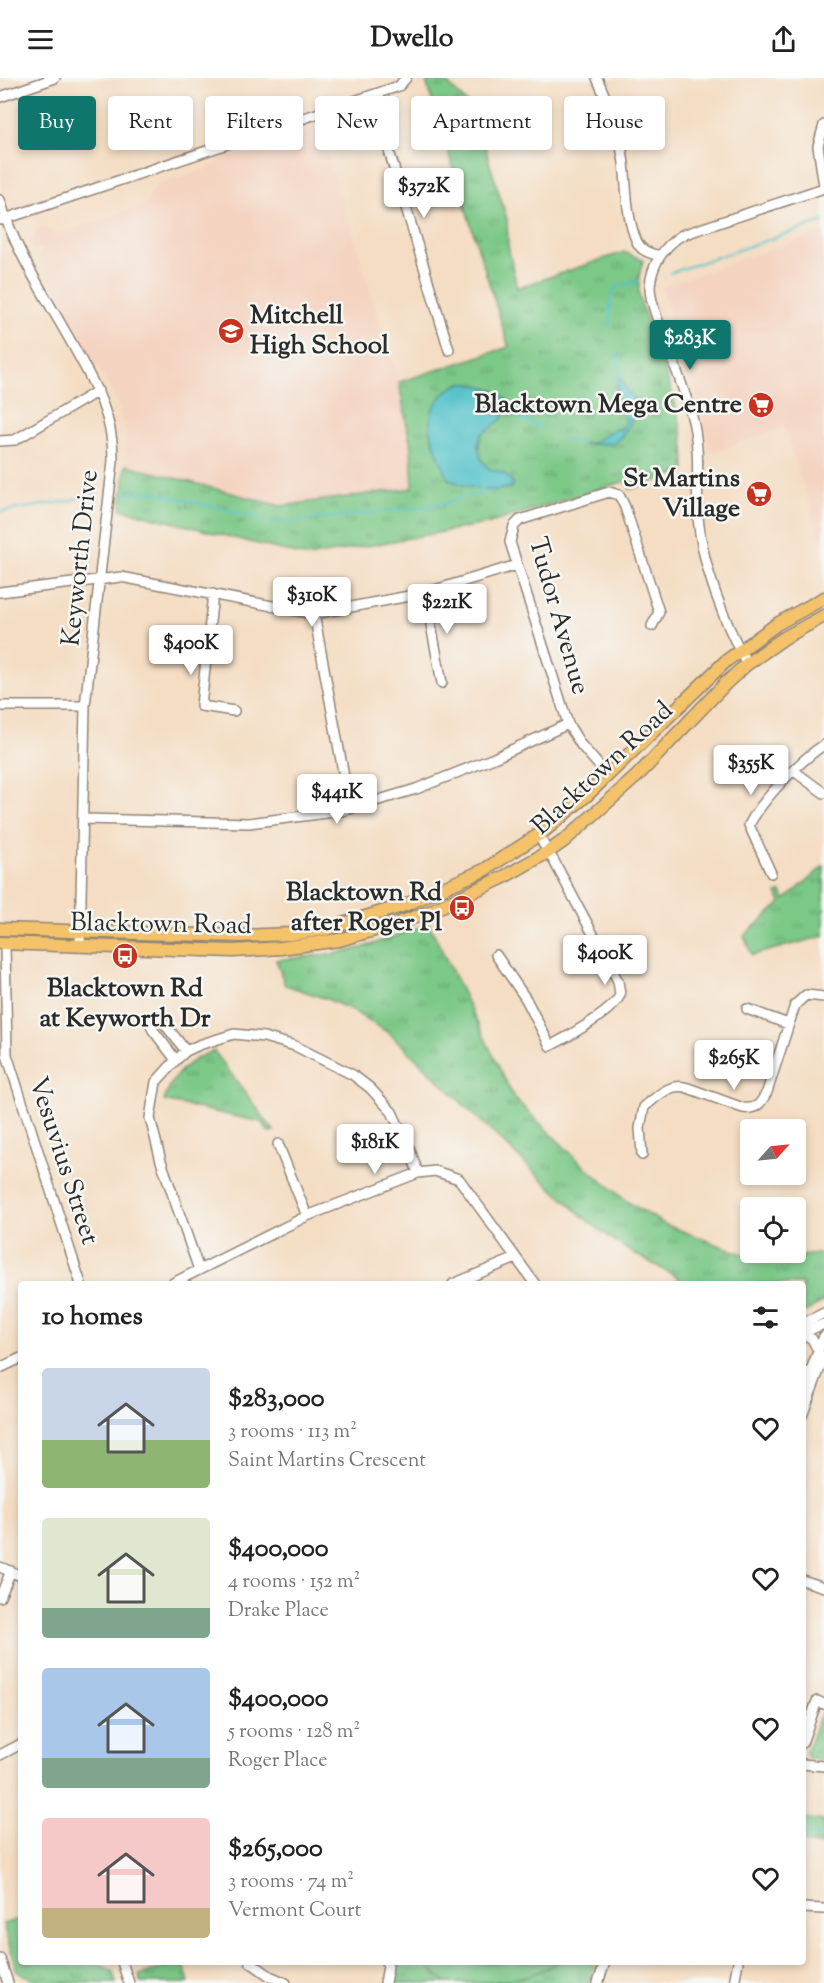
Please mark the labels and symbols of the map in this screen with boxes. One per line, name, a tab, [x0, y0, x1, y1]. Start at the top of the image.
pin: $372K	[382, 168, 466, 219]
place label: Mitchell High School	[250, 298, 390, 365]
school or university icon: Mitchell High School	[216, 316, 246, 346]
pin: $283K	[648, 320, 732, 371]
place label: Blacktown Mega Centre	[475, 387, 742, 424]
supermarket icon: Blacktown Mega Centre	[746, 390, 776, 420]
place label: St Martins Village	[623, 461, 740, 528]
street label: Keyworth Drive	[53, 468, 109, 648]
supermarket icon: St Martins Village	[744, 479, 774, 509]
street label: Tudor Avenue	[518, 533, 598, 699]
pin: $310K	[270, 577, 354, 628]
pin: $221K	[405, 584, 489, 635]
pin: $400K	[149, 625, 233, 676]
street label: Blacktown Road	[524, 693, 682, 845]
pin: $355K	[709, 745, 793, 796]
pin: $441K	[295, 774, 379, 825]
place label: Blacktown Rd after Roger Pl	[286, 875, 443, 942]
bus stop icon: Blacktown Rd after Roger Pl	[447, 893, 477, 923]
street label: Blacktown Road	[70, 905, 253, 945]
pin: $400K	[563, 935, 647, 986]
bus stop icon: Blacktown Rd at Keyworth Dr	[110, 941, 140, 971]
place label: Blacktown Rd at Keyworth Dr	[39, 971, 211, 1038]
pin: $265K	[692, 1040, 776, 1091]
street label: Vesuvius Street	[18, 1072, 108, 1250]
north arrow	[740, 1119, 806, 1185]
pin: $181K	[333, 1124, 417, 1175]

